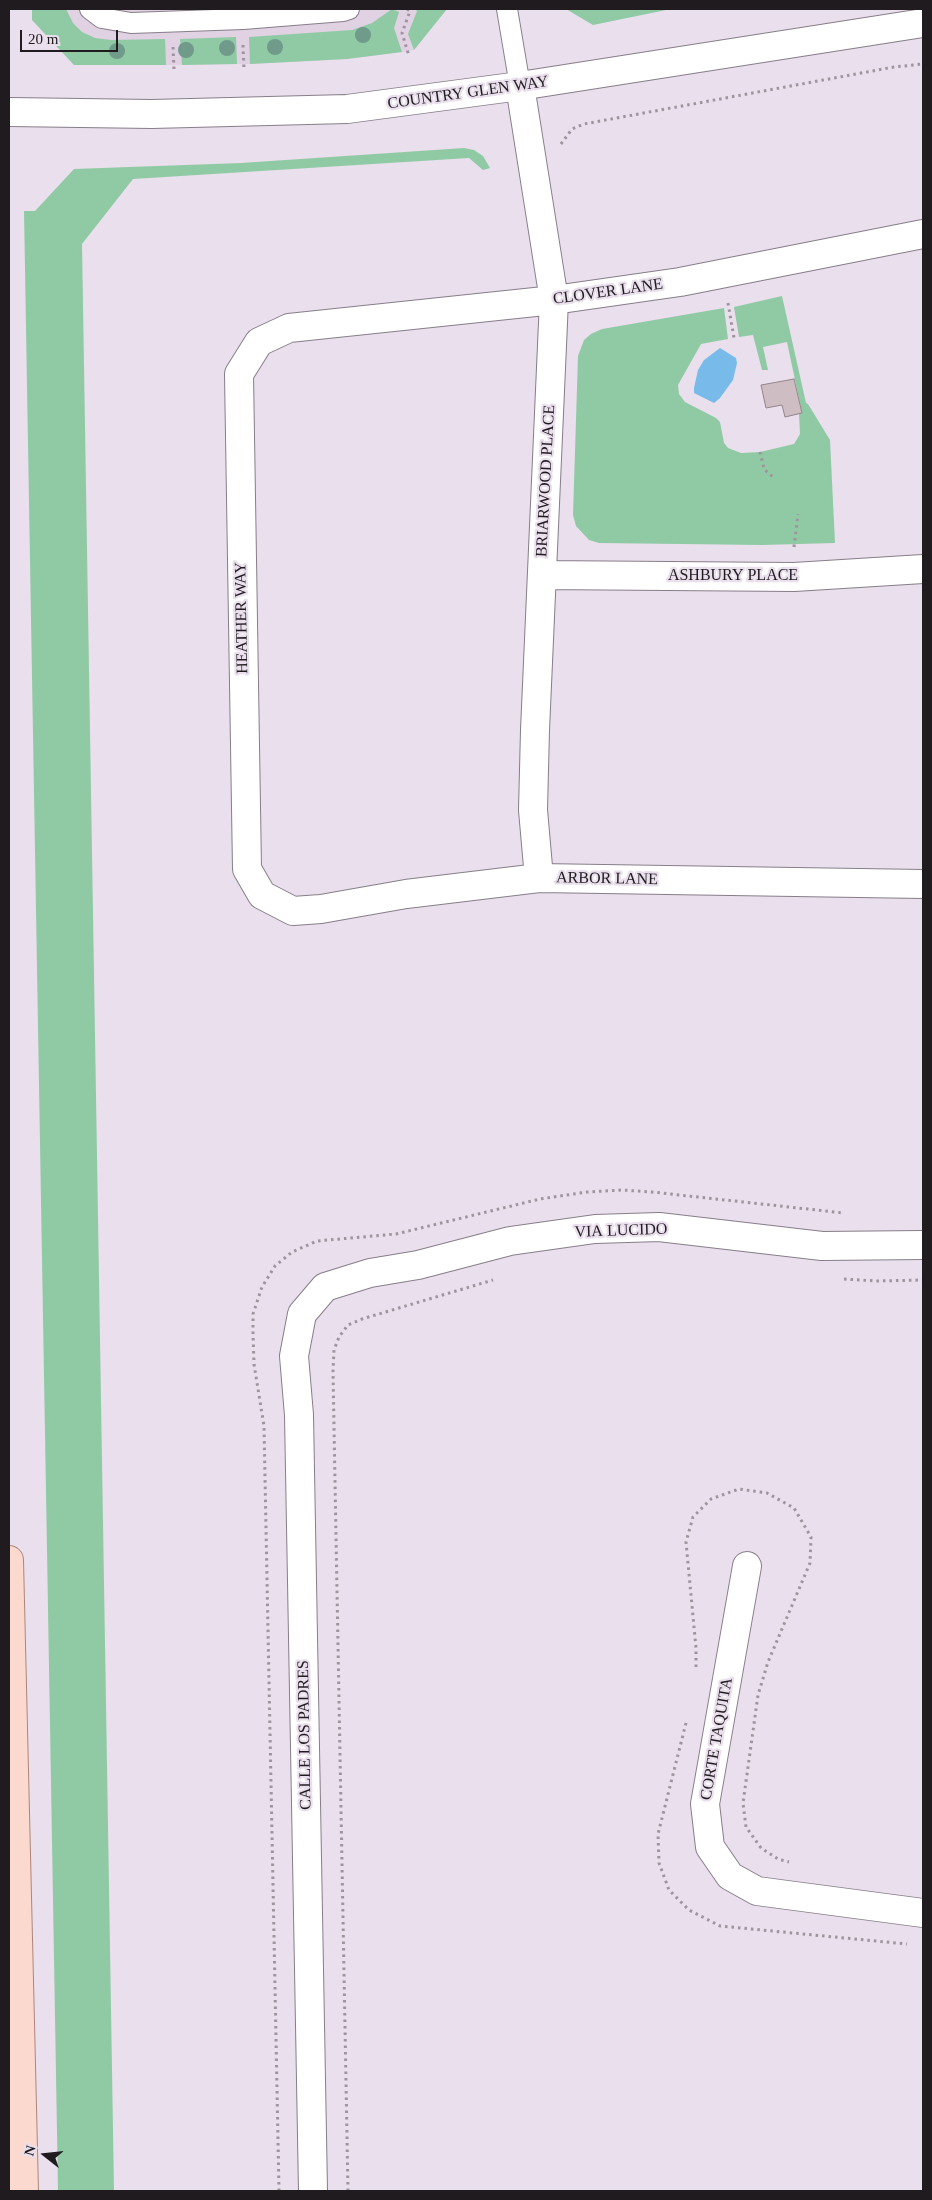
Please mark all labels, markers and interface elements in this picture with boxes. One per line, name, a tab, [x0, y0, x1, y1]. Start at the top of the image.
scale bar	[22, 20, 120, 52]
text: 20 m	[28, 31, 58, 47]
street label: COUNTRY GLEN WAY	[386, 72, 550, 114]
street label: CLOVER LANE	[552, 275, 664, 309]
street label: BRIARWOOD PLACE	[532, 404, 560, 558]
street label: HEATHER WAY	[231, 562, 253, 674]
street label: ASHBURY PLACE	[668, 566, 798, 586]
street label: ARBOR LANE	[556, 869, 658, 889]
street label: VIA LUCIDO	[574, 1220, 668, 1242]
street label: CALLE LOS PADRES	[294, 1660, 316, 1810]
street label: CORTE TAQUITA	[697, 1676, 737, 1802]
north arrow	[20, 2130, 70, 2180]
text: N	[21, 2144, 39, 2158]

